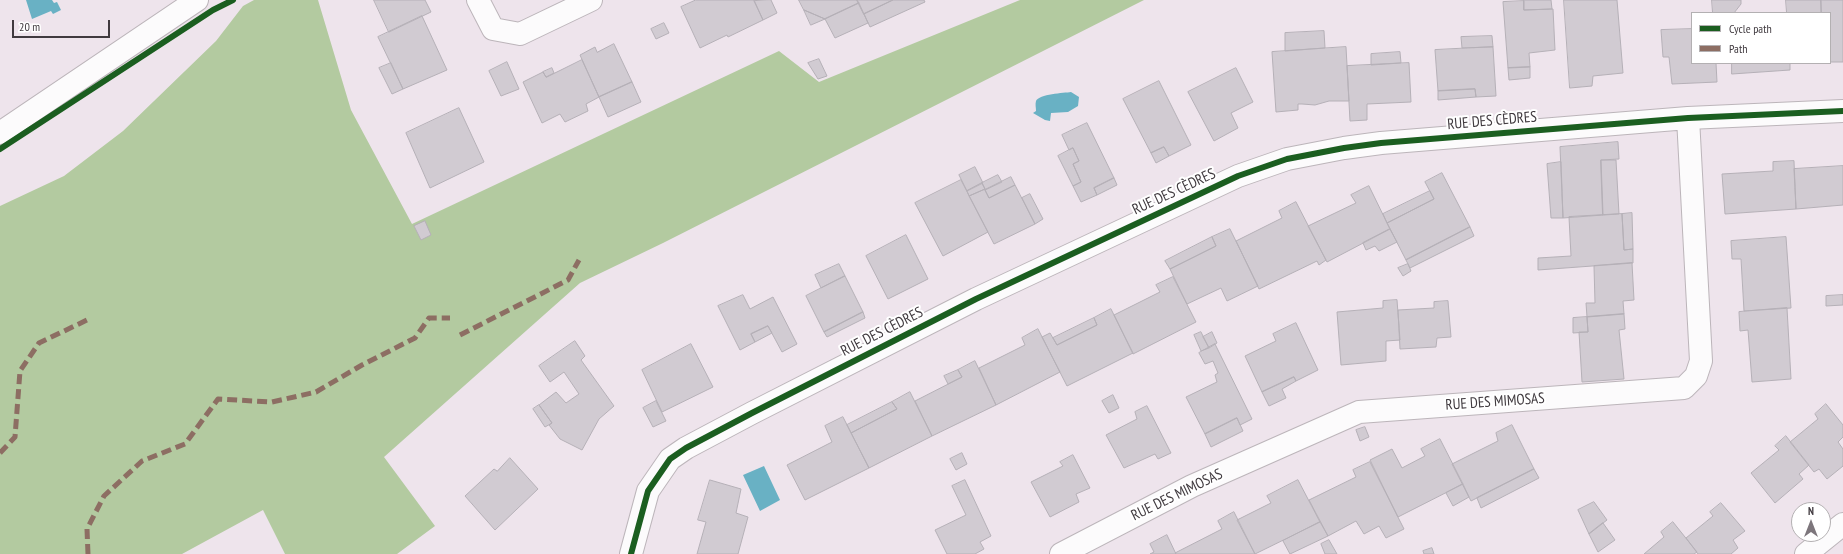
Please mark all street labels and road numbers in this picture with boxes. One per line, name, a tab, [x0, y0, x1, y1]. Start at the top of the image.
street label: RUE DES CÈDRES	[1446, 108, 1538, 134]
street label: RUE DES CÈDRES	[1130, 165, 1218, 219]
street label: RUE DES CÈDRES	[838, 304, 926, 360]
street label: RUE DES MIMOSAS	[1445, 390, 1545, 414]
street label: RUE DES MIMOSAS	[1128, 465, 1226, 525]

